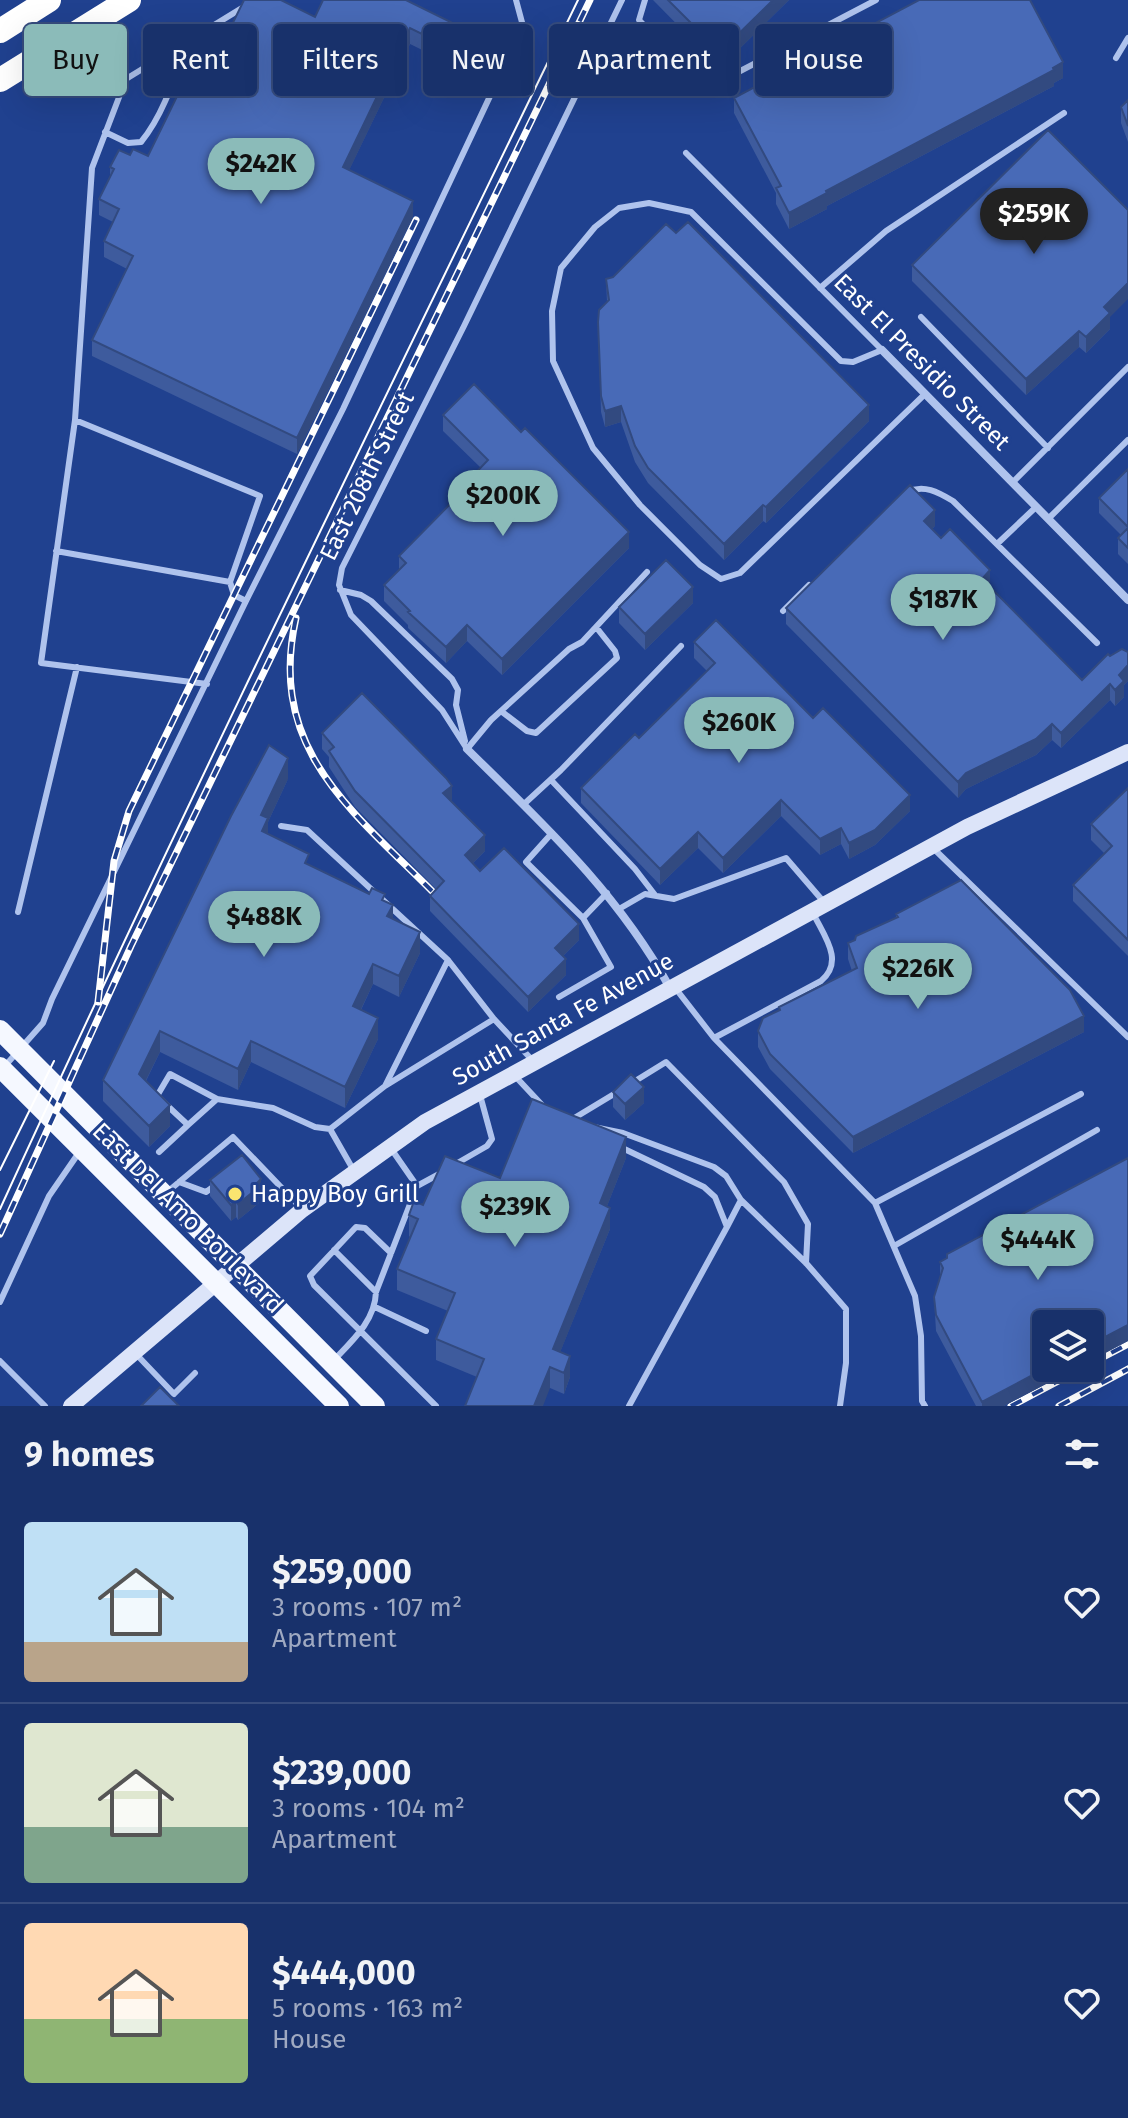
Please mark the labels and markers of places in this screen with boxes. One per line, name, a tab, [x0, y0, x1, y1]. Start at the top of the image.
pin: $242K	[205, 138, 317, 206]
pin: $259K	[978, 188, 1090, 256]
pin: $200K	[447, 470, 559, 538]
pin: $187K	[887, 574, 999, 642]
pin: $260K	[683, 697, 795, 765]
pin: $488K	[208, 891, 320, 959]
pin: $226K	[862, 943, 974, 1011]
place label: Happy Boy Grill	[251, 1180, 419, 1208]
pin: $239K	[459, 1181, 571, 1249]
marker: Happy Boy Grill	[226, 1185, 244, 1203]
pin: $444K	[982, 1214, 1094, 1282]

